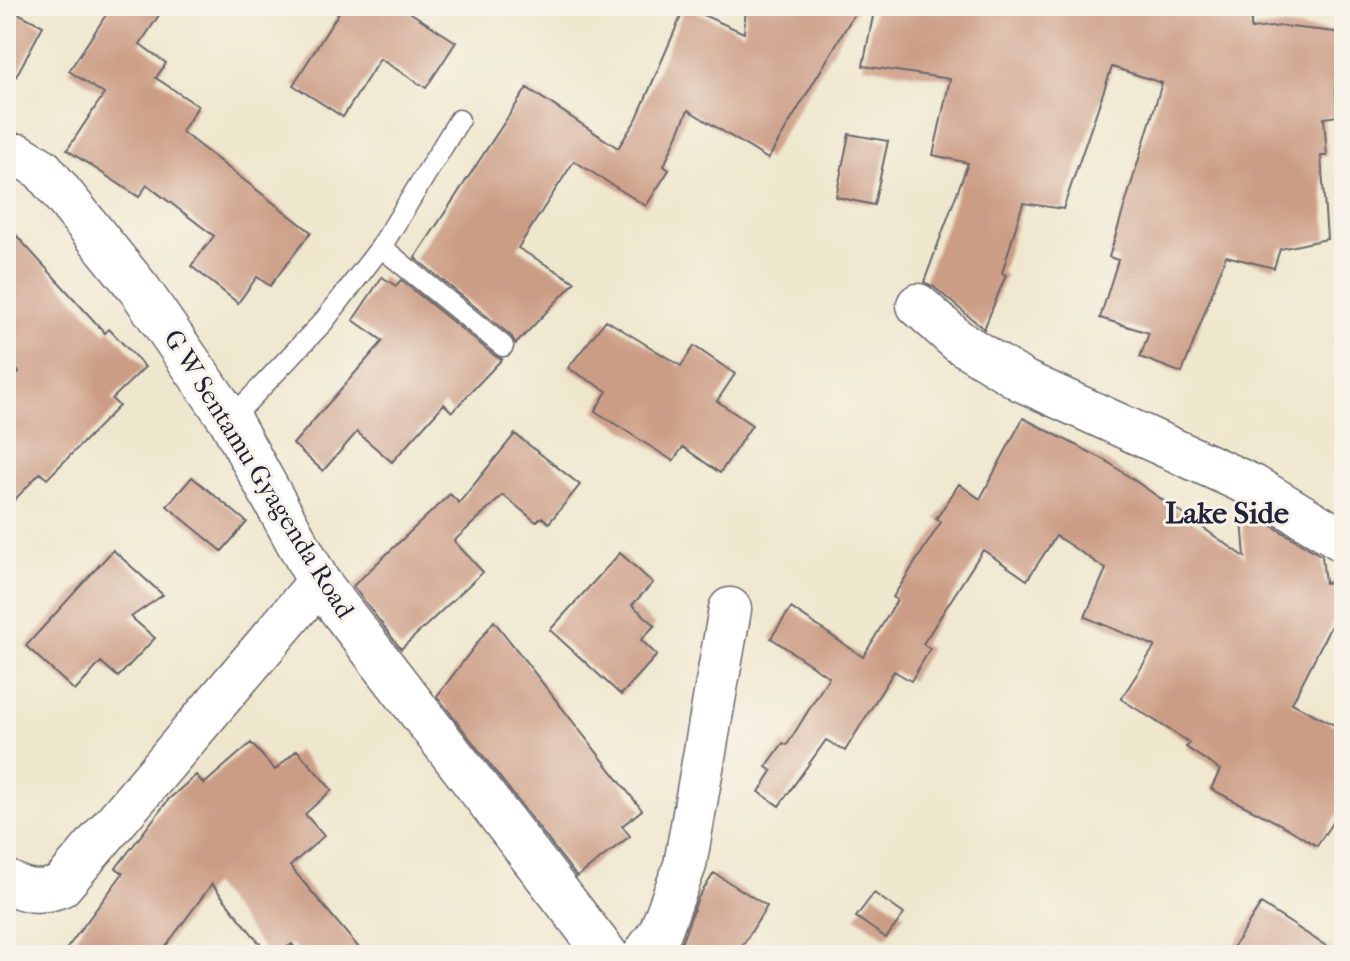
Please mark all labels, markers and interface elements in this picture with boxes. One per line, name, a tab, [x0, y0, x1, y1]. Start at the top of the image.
street label: G W Sentamu Gyagenda Road	[157, 324, 361, 625]
district label: Lake Side	[1165, 496, 1289, 531]

